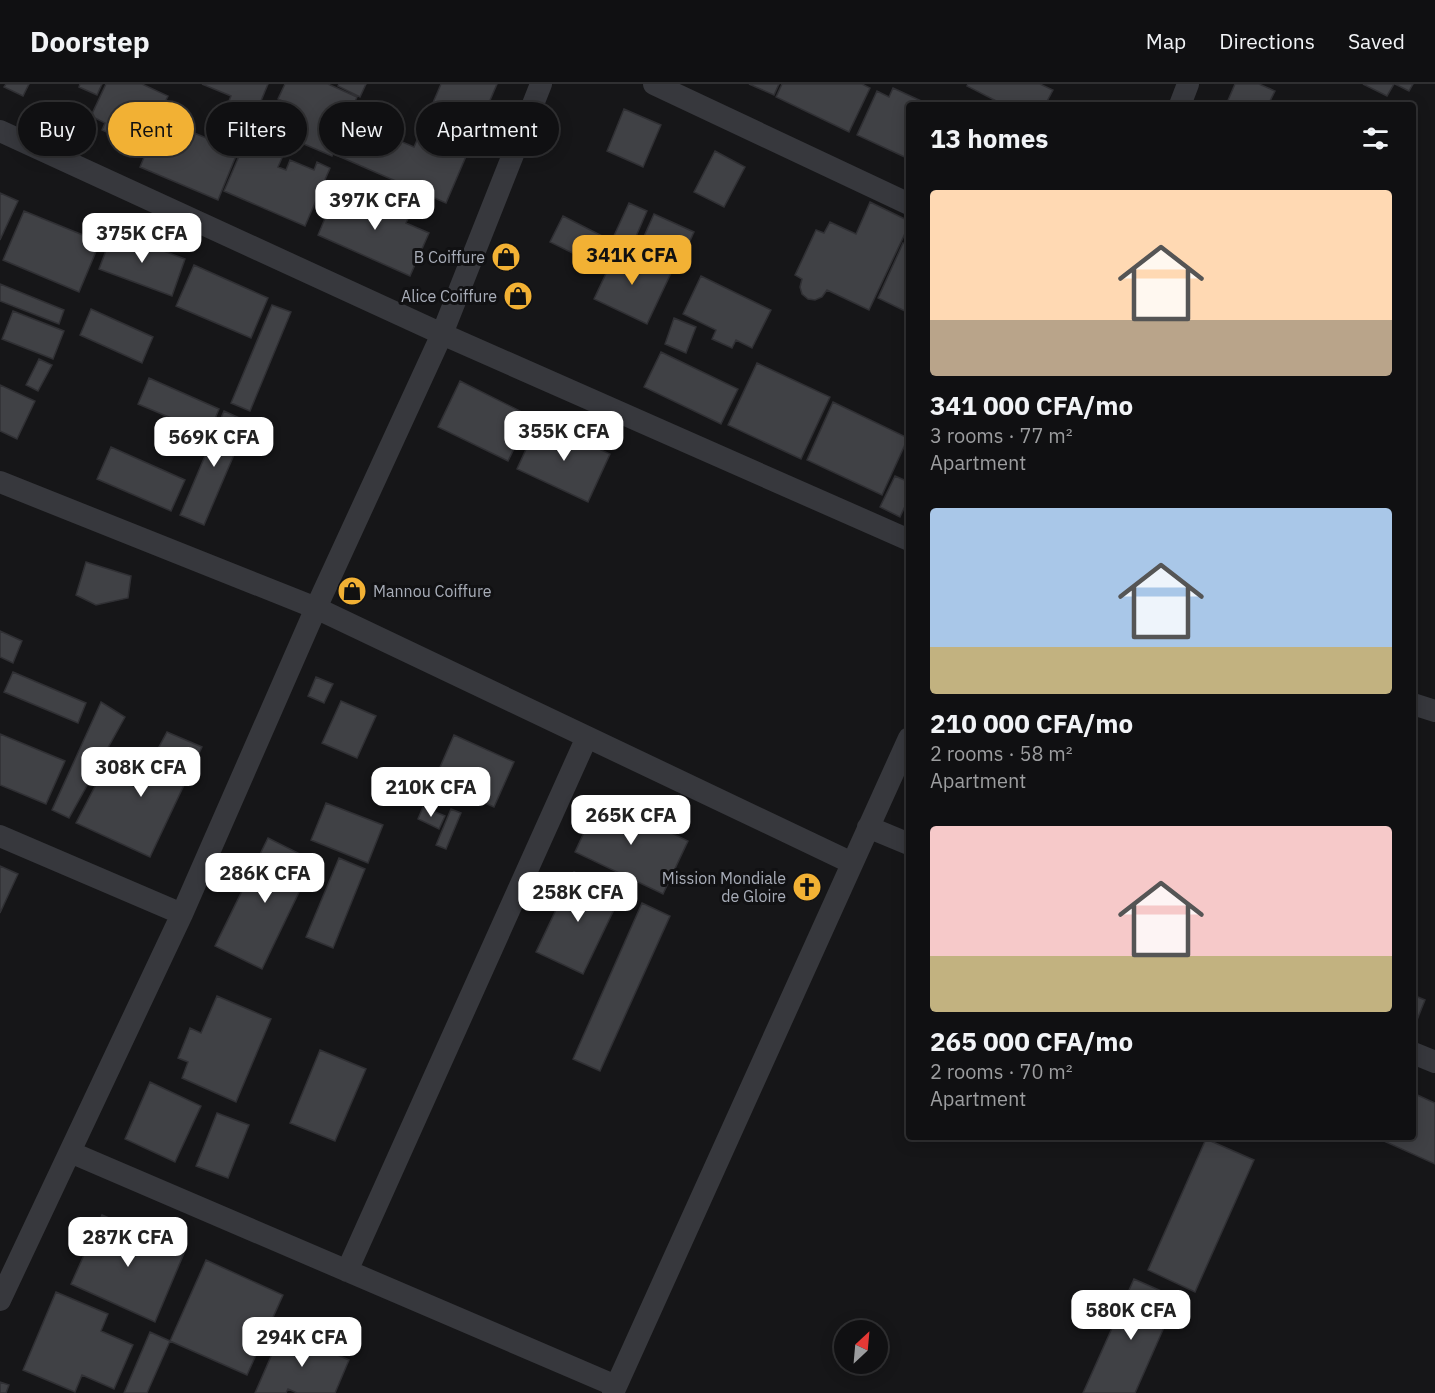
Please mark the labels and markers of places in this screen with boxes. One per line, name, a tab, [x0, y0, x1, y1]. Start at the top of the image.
pin: 397K CFA	[313, 180, 437, 231]
pin: 375K CFA	[80, 213, 204, 264]
pin: 341K CFA	[570, 235, 694, 286]
shop icon: B Coiffure	[490, 241, 522, 273]
place label: B Coiffure	[414, 247, 485, 267]
shop icon: Alice Coiffure	[502, 280, 534, 312]
place label: Alice Coiffure	[401, 286, 497, 306]
pin: 355K CFA	[502, 411, 626, 462]
pin: 569K CFA	[152, 417, 276, 468]
shop icon: Mannou Coiffure	[336, 575, 368, 607]
place label: Mannou Coiffure	[373, 581, 492, 601]
pin: 308K CFA	[79, 747, 203, 798]
pin: 210K CFA	[369, 767, 493, 818]
pin: 265K CFA	[569, 795, 693, 846]
pin: 286K CFA	[203, 853, 327, 904]
place label: Mission Mondiale de Gloire	[662, 868, 786, 906]
church icon: Mission Mondiale de Gloire	[791, 871, 823, 903]
pin: 258K CFA	[516, 872, 640, 923]
pin: 287K CFA	[66, 1217, 190, 1268]
pin: 580K CFA	[1069, 1290, 1193, 1341]
pin: 294K CFA	[240, 1317, 364, 1368]

